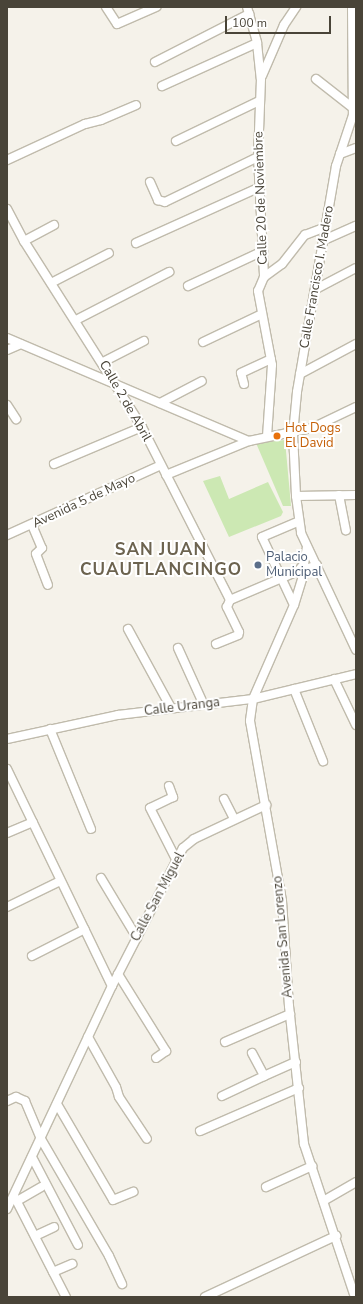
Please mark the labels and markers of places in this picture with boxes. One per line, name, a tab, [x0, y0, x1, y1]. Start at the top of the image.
place label: Hot Dogs El David	[285, 421, 341, 452]
marker: Hot Dogs El David	[272, 431, 282, 441]
place label: Palacio Municipal	[266, 550, 322, 581]
marker: Palacio Municipal	[253, 560, 263, 570]

